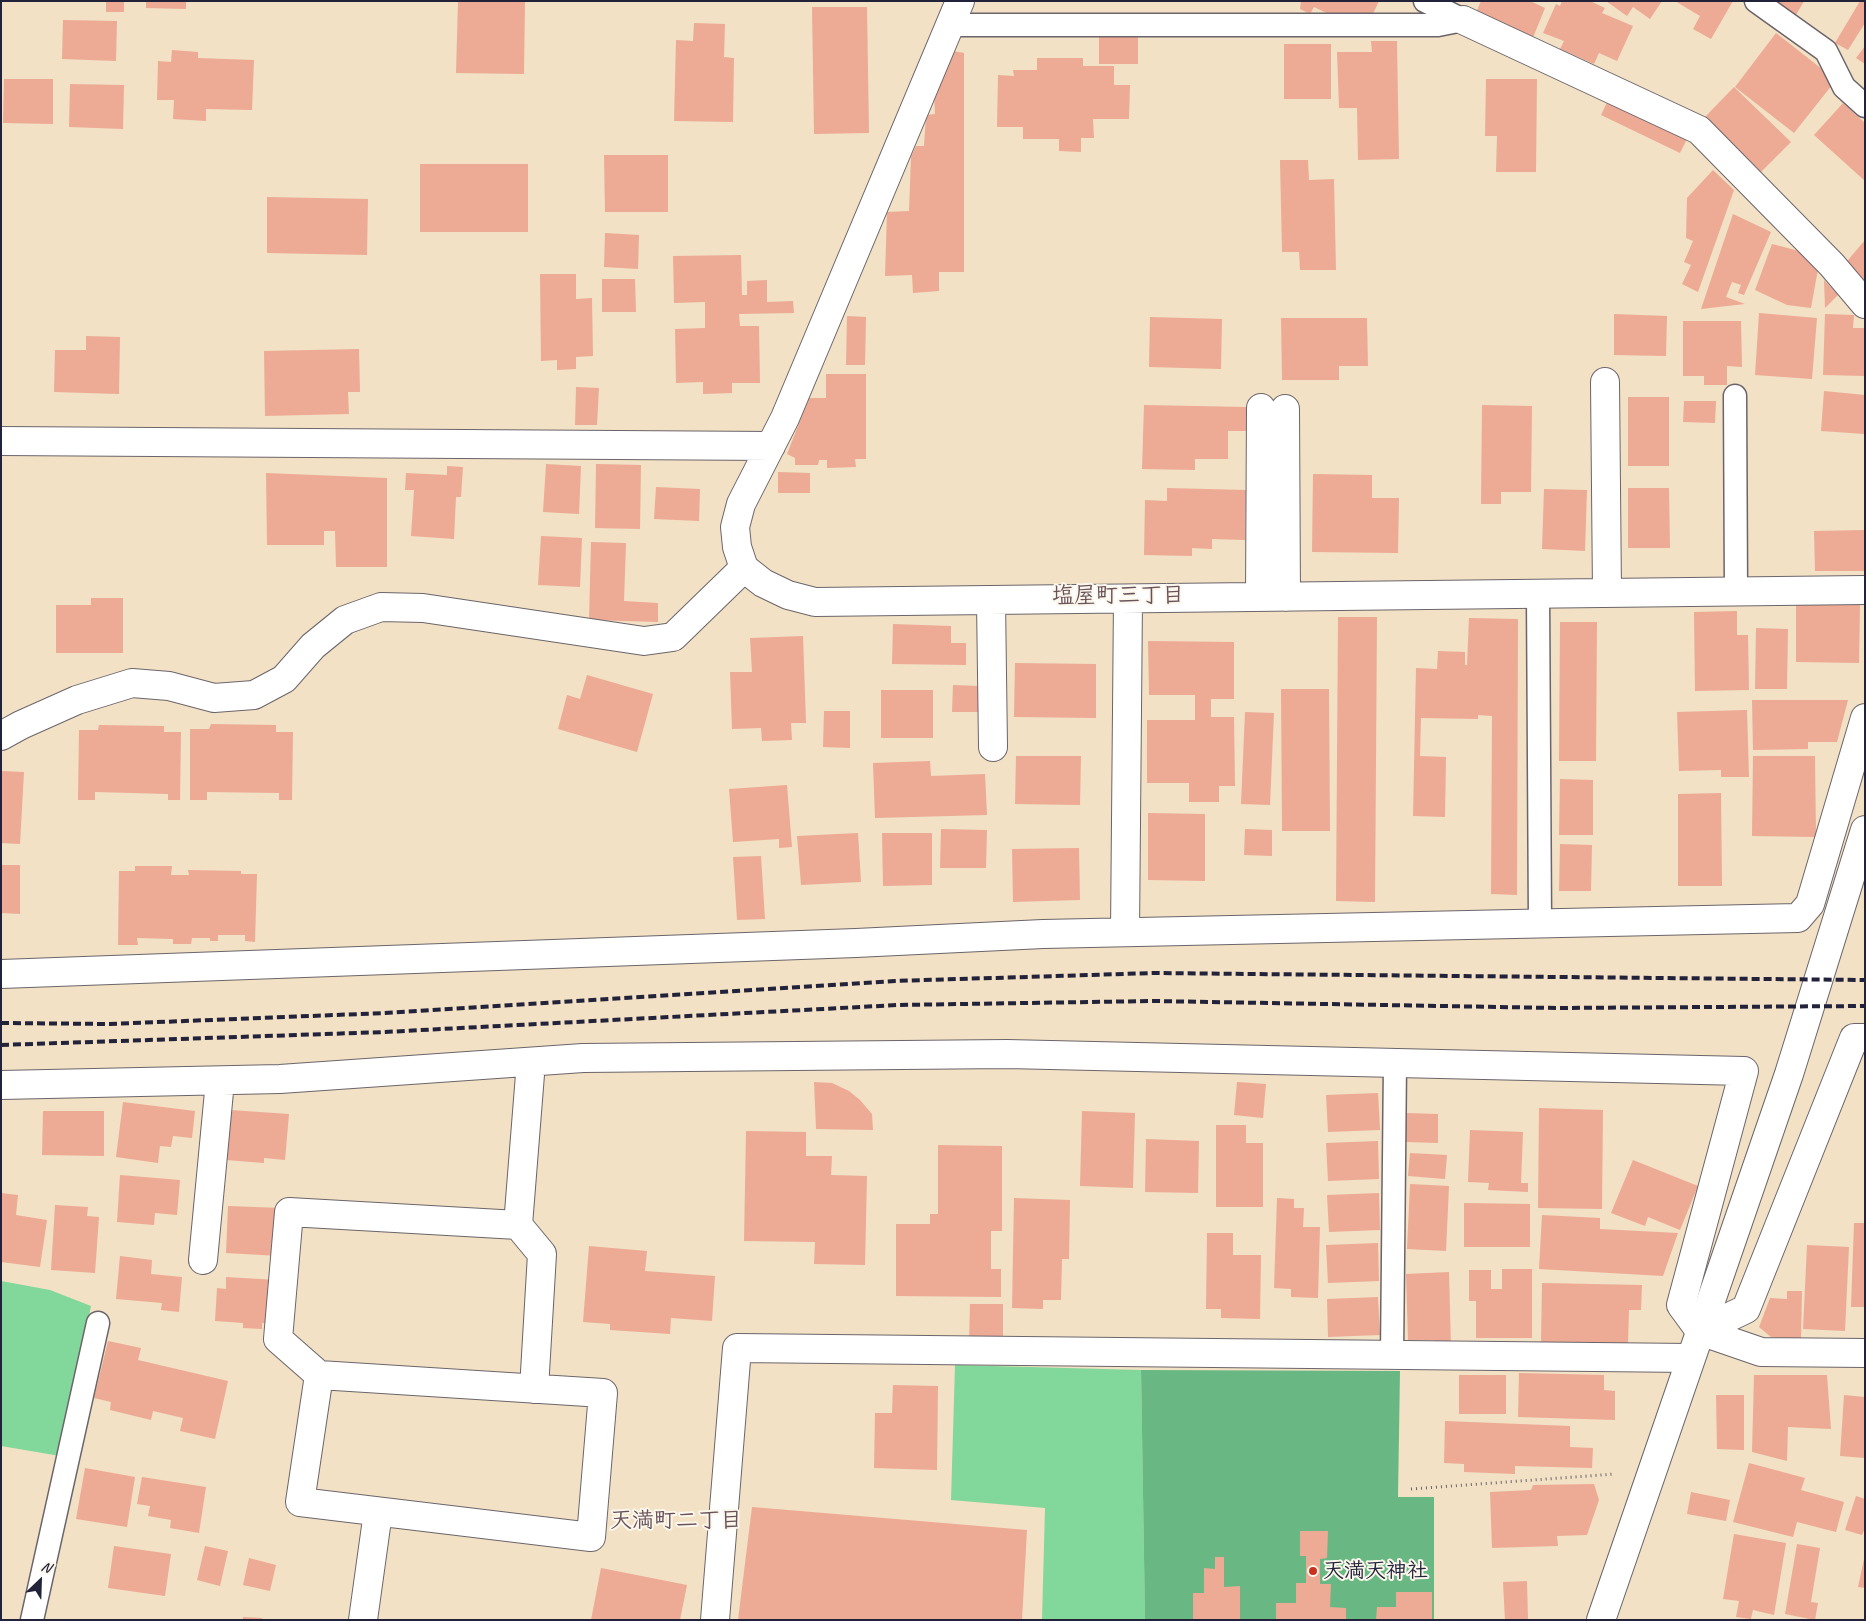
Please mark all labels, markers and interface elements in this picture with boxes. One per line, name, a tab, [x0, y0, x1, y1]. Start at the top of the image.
district label: 塩屋町三丁目	[1052, 583, 1184, 609]
district label: 天満町二丁目	[610, 1508, 742, 1534]
north arrow	[15, 1556, 65, 1606]
text: N	[39, 1557, 54, 1576]
place label: 天満天神社	[1323, 1558, 1428, 1584]
marker: 天満天神社	[1307, 1565, 1319, 1577]

